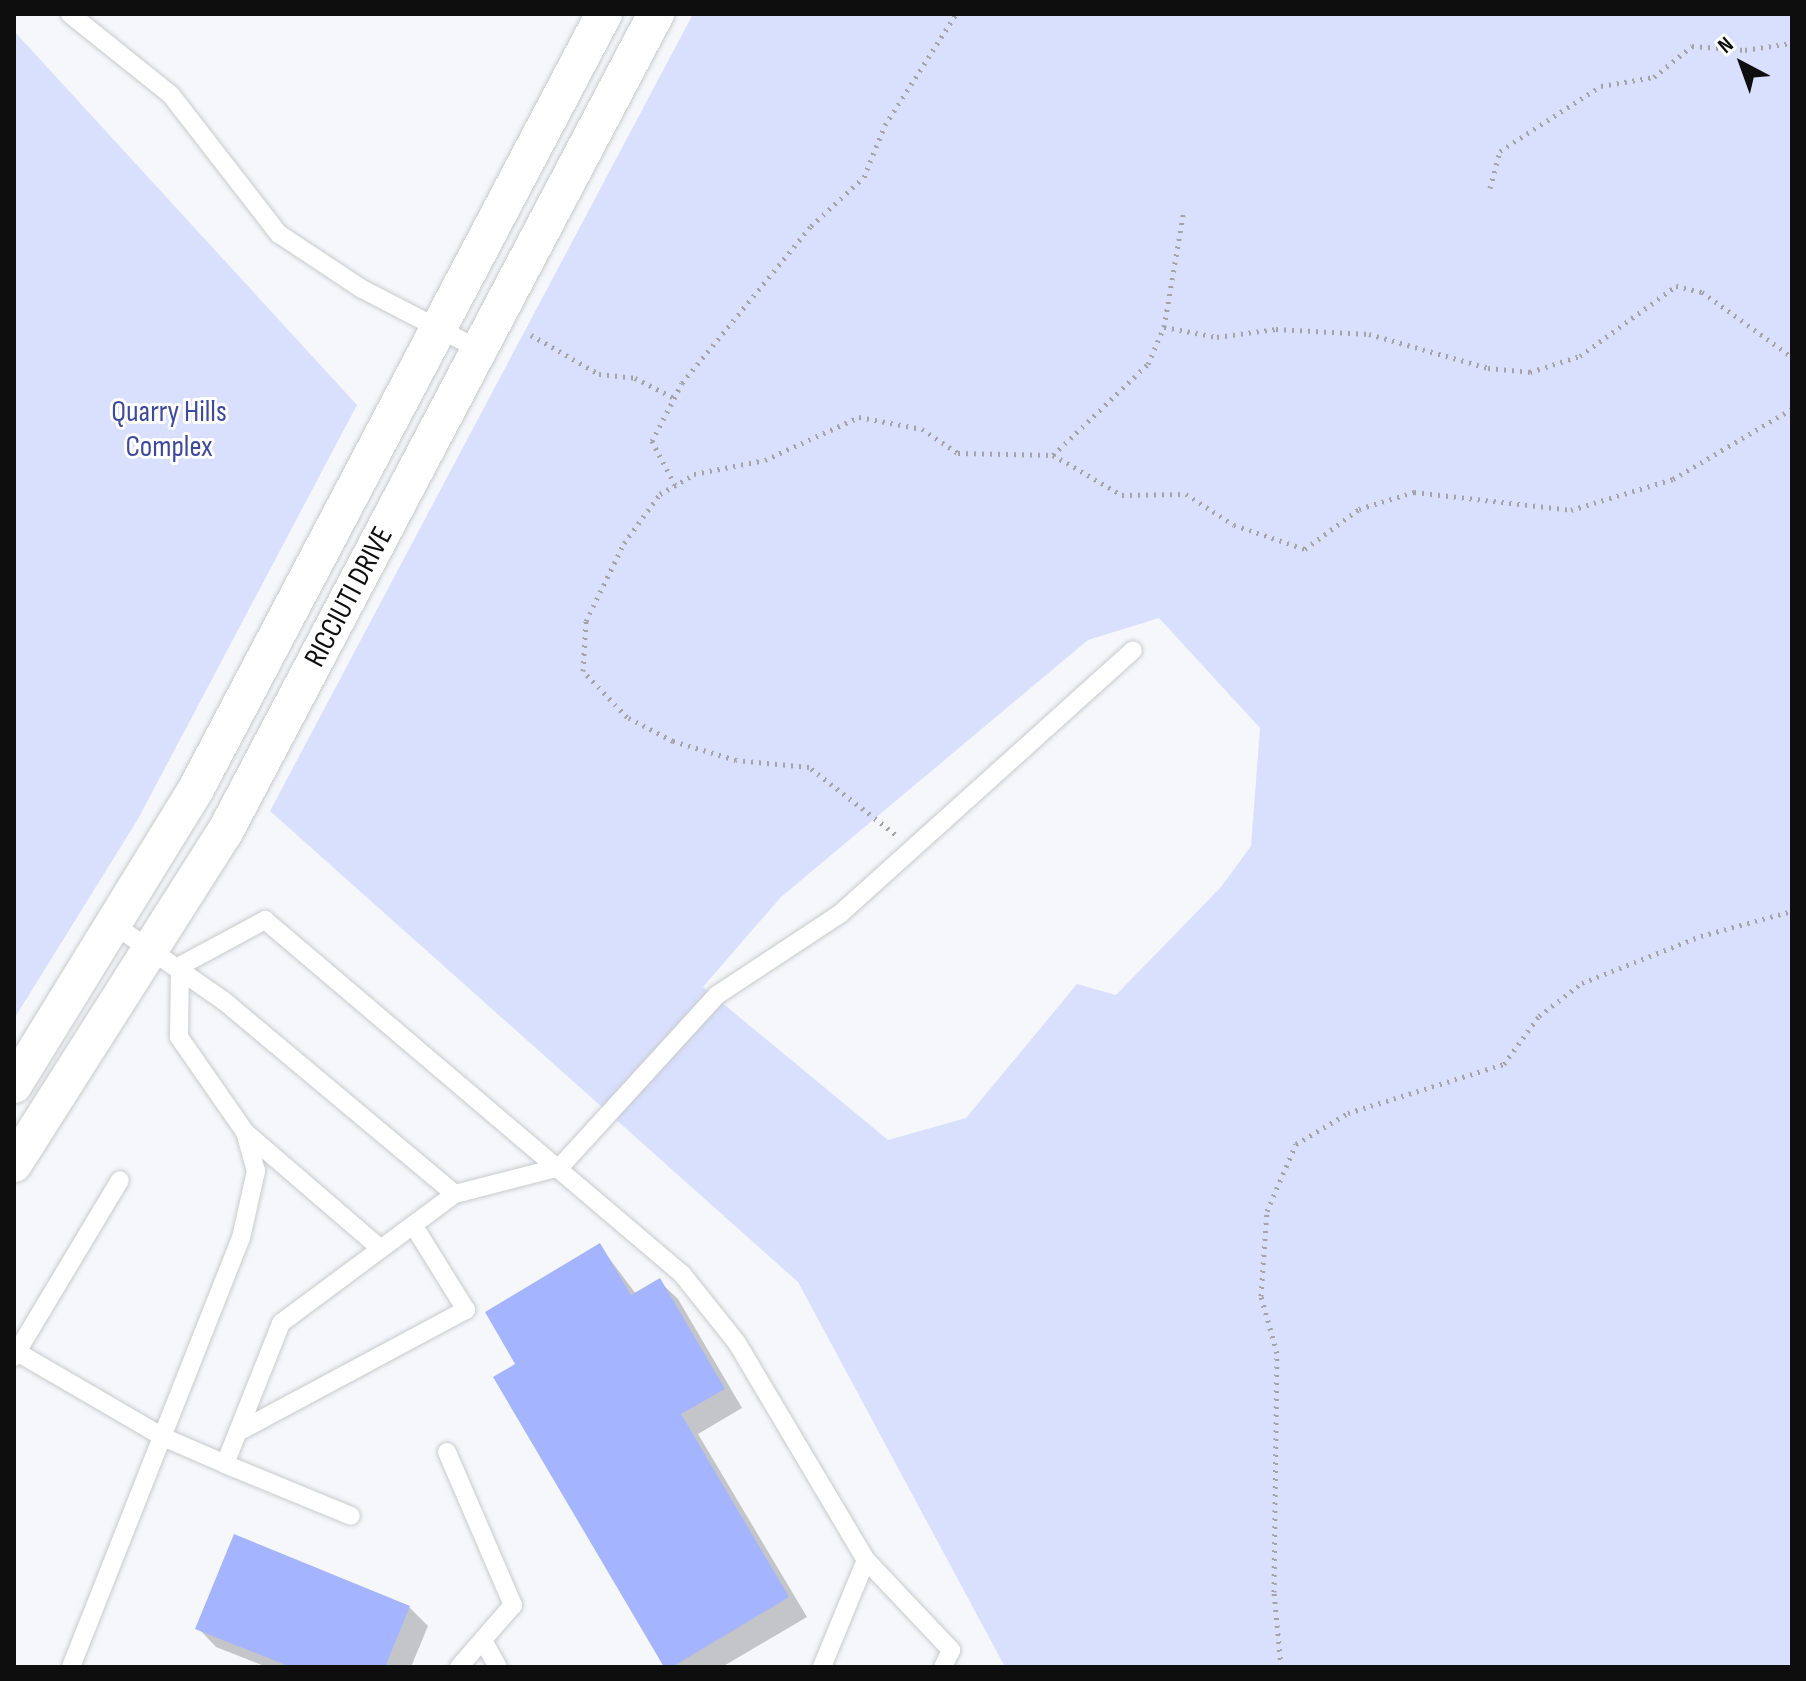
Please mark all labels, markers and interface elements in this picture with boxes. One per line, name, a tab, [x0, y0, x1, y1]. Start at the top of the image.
north arrow	[1702, 24, 1782, 104]
text: N	[1713, 31, 1739, 60]
park label: Quarry Hills Complex	[111, 394, 227, 464]
street label: RICCIUTI DRIVE	[297, 521, 401, 673]

